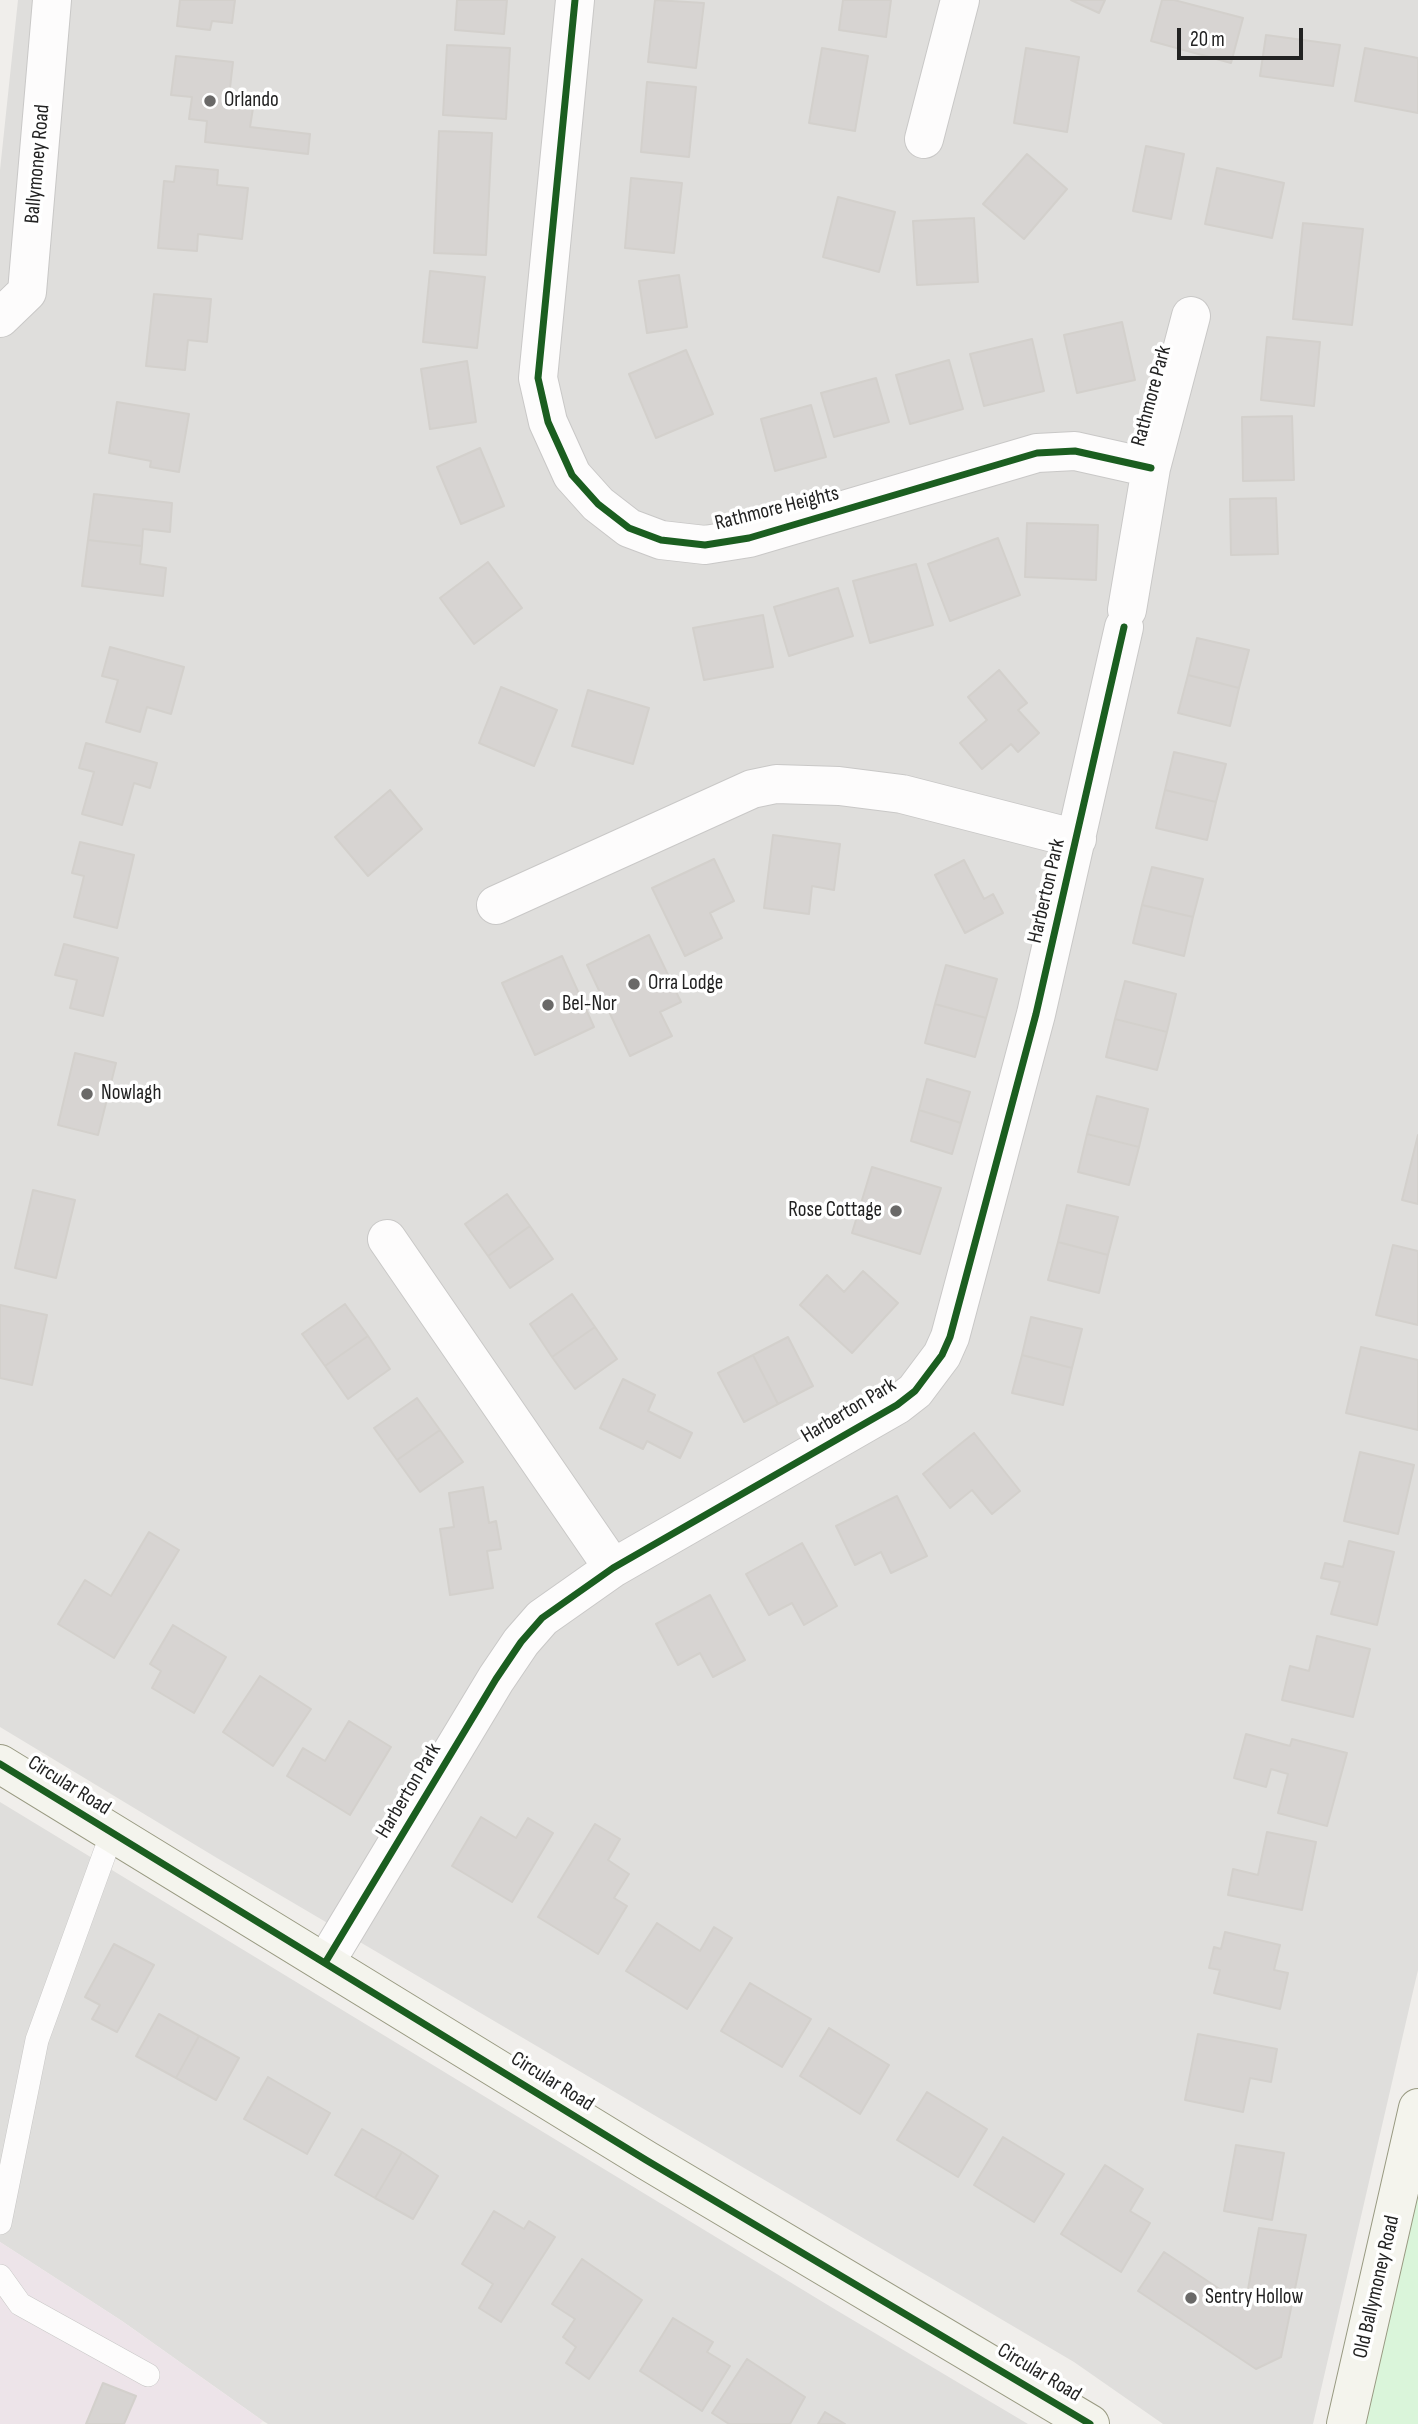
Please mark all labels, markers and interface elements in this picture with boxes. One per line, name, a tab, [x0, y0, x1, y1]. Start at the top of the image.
scale bar	[1180, 14, 1306, 58]
text: 20 m	[1190, 27, 1225, 52]
place label: Orlando	[224, 88, 279, 114]
marker: Orlando	[202, 93, 218, 109]
street label: Ballymoney Road	[20, 103, 56, 225]
street label: Rathmore Park	[1126, 343, 1178, 449]
street label: Rathmore Heights	[712, 481, 842, 537]
street label: Harberton Park	[1023, 836, 1071, 946]
place label: Orra Lodge	[648, 971, 723, 997]
marker: Orra Lodge	[626, 976, 642, 992]
place label: Bel-Nor	[562, 992, 617, 1018]
marker: Bel-Nor	[540, 997, 556, 1013]
place label: Nowlagh	[101, 1081, 161, 1107]
marker: Nowlagh	[79, 1086, 95, 1102]
place label: Rose Cottage	[788, 1198, 882, 1224]
marker: Rose Cottage	[888, 1203, 904, 1219]
street label: Harberton Park	[797, 1373, 901, 1449]
street label: Harberton Park	[371, 1739, 447, 1843]
street label: Circular Road	[23, 1751, 115, 1821]
street label: Circular Road	[506, 2047, 598, 2117]
street label: Old Ballymoney Road	[1348, 2213, 1406, 2361]
place label: Sentry Hollow	[1205, 2285, 1303, 2311]
marker: Sentry Hollow	[1183, 2290, 1199, 2306]
street label: Circular Road	[993, 2338, 1085, 2408]

